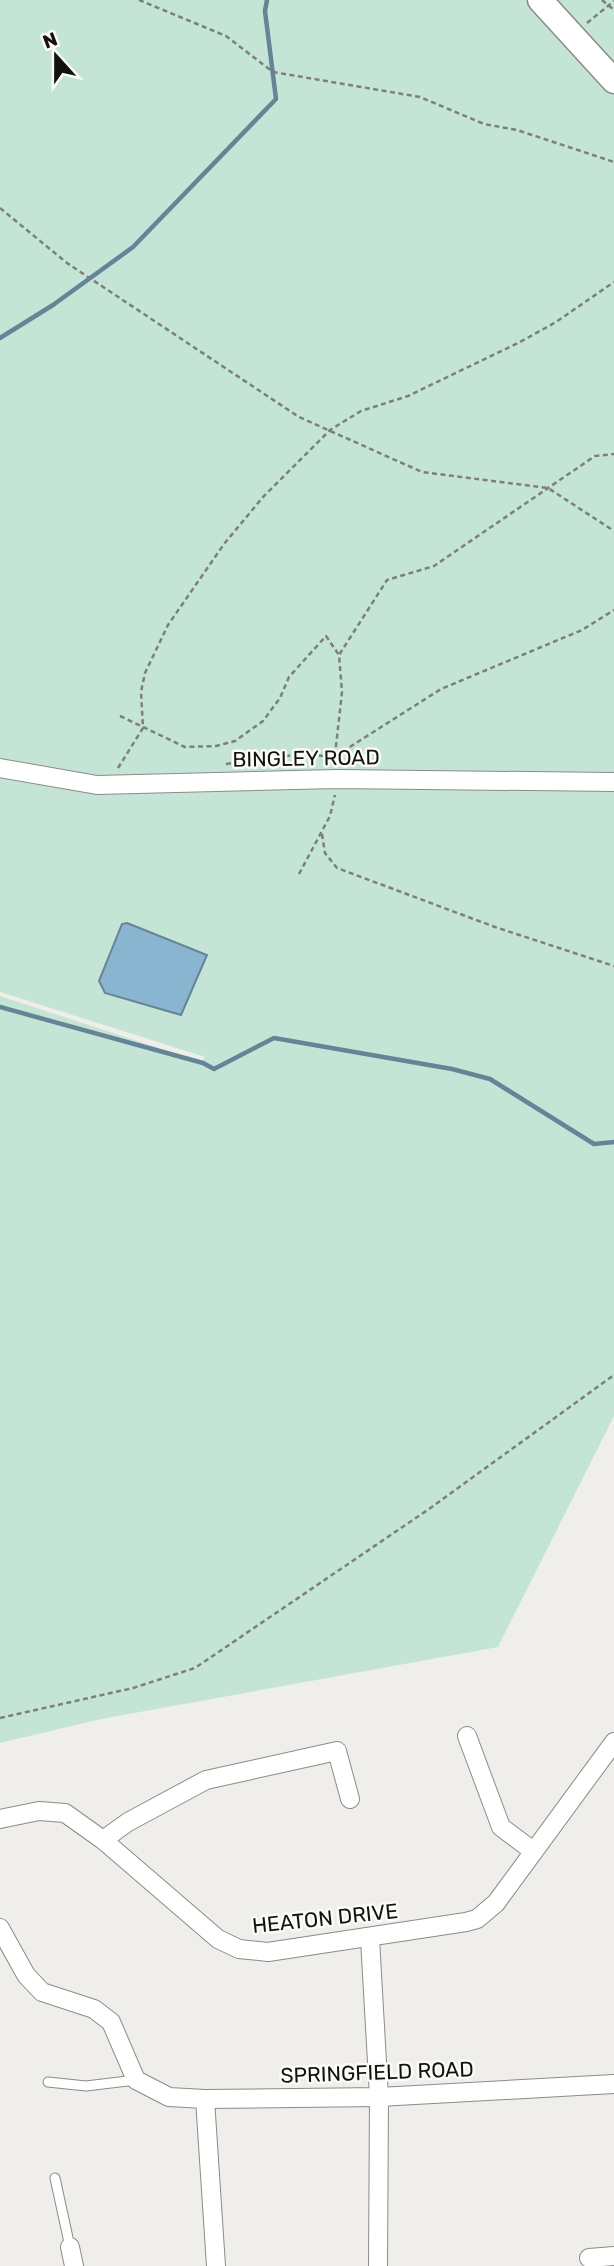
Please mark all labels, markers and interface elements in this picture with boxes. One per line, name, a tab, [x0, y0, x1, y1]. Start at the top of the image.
north arrow	[21, 21, 91, 91]
text: N	[40, 27, 61, 54]
street label: BINGLEY ROAD	[232, 744, 380, 772]
street label: HEATON DRIVE	[251, 1898, 399, 1938]
street label: SPRINGFIELD ROAD	[280, 2056, 474, 2088]

